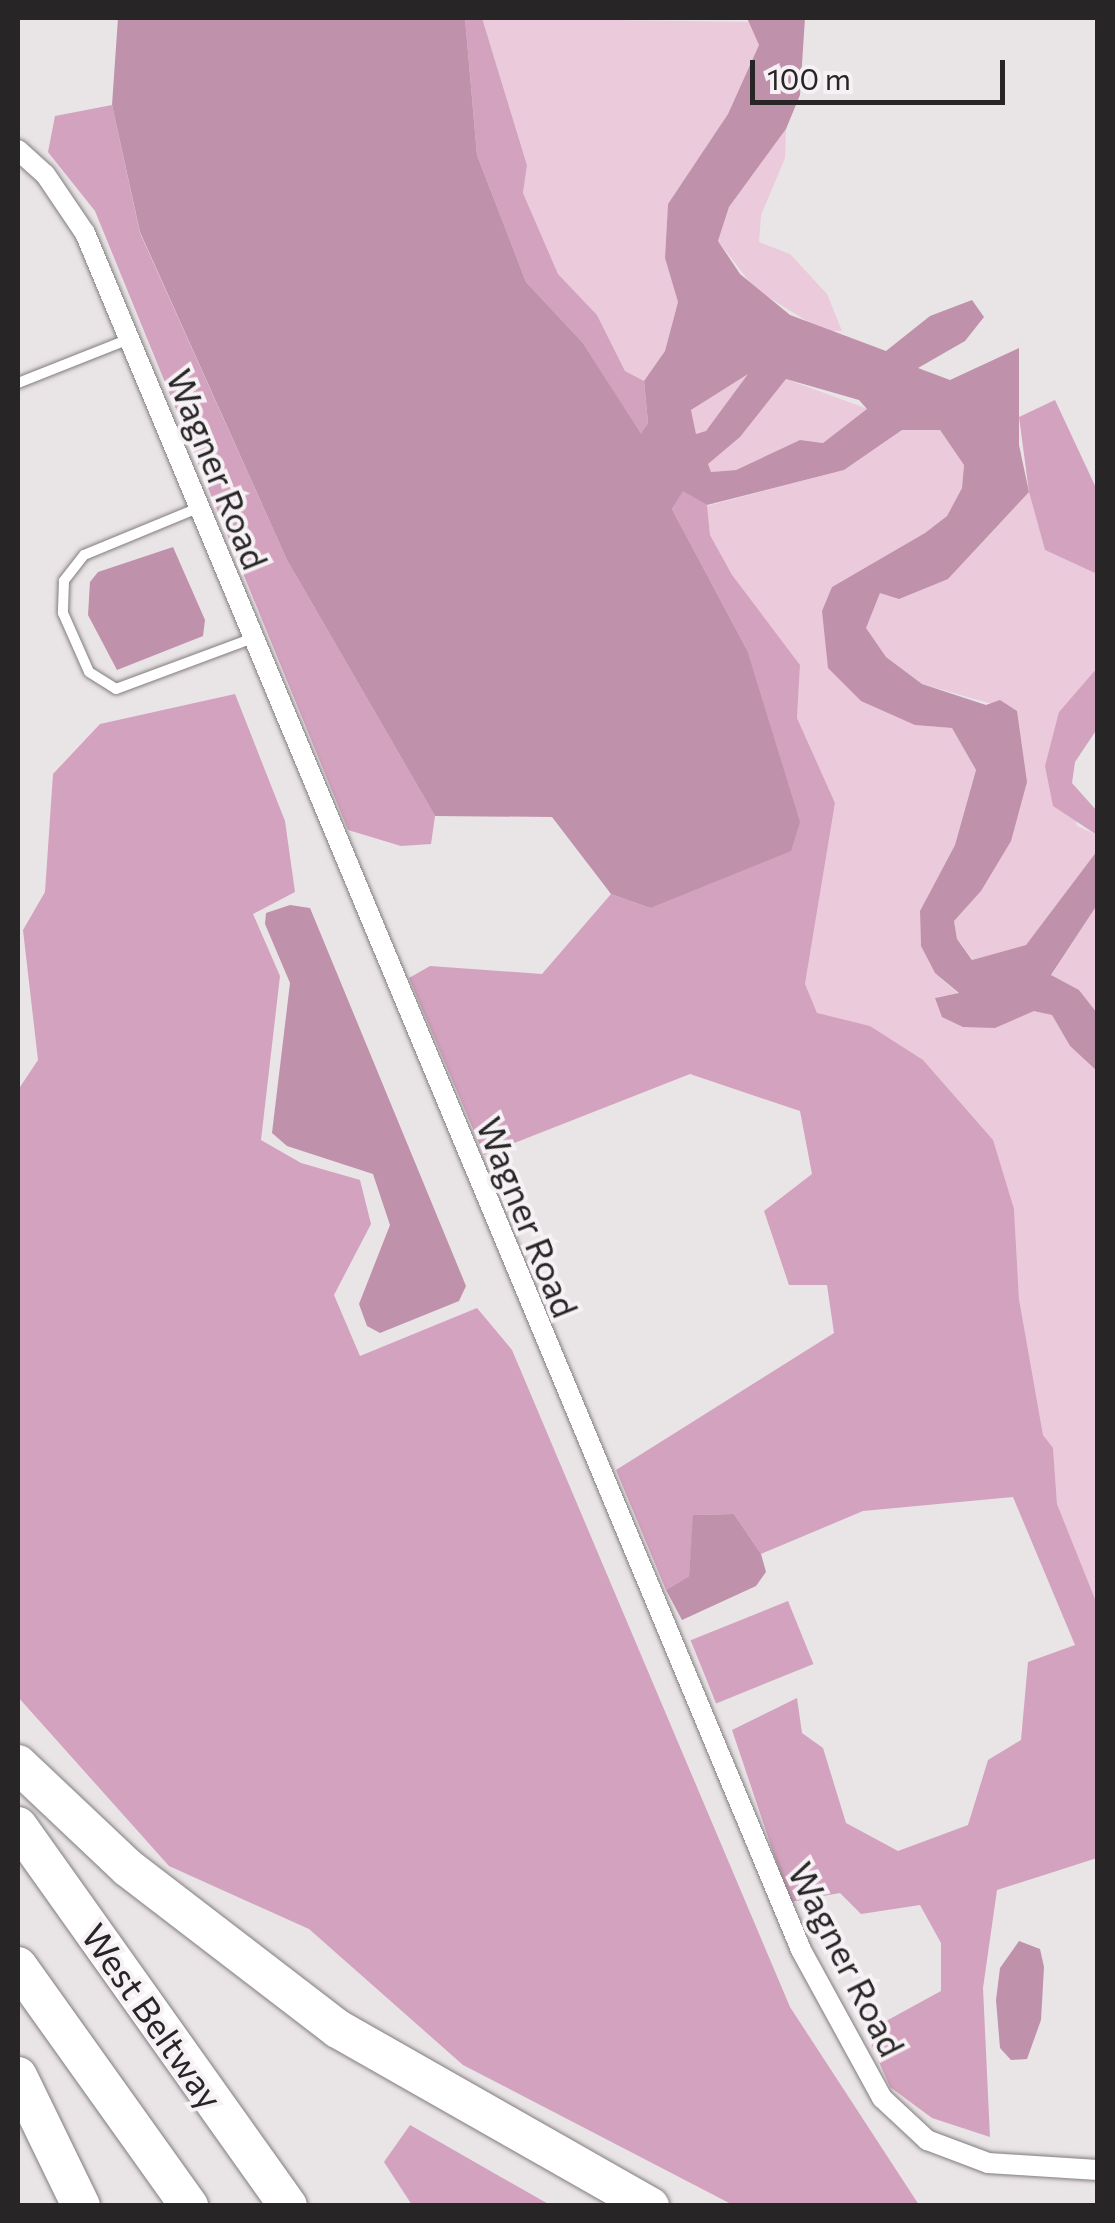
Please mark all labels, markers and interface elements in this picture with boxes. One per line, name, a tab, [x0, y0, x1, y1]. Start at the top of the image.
scale bar	[755, 40, 1010, 102]
text: 100 m	[767, 59, 851, 96]
street label: Wagner Road	[159, 363, 277, 575]
street label: Wagner Road	[469, 1111, 587, 1323]
street label: Wagner Road	[780, 1855, 914, 2063]
street label: West Beltway	[74, 1915, 232, 2117]

